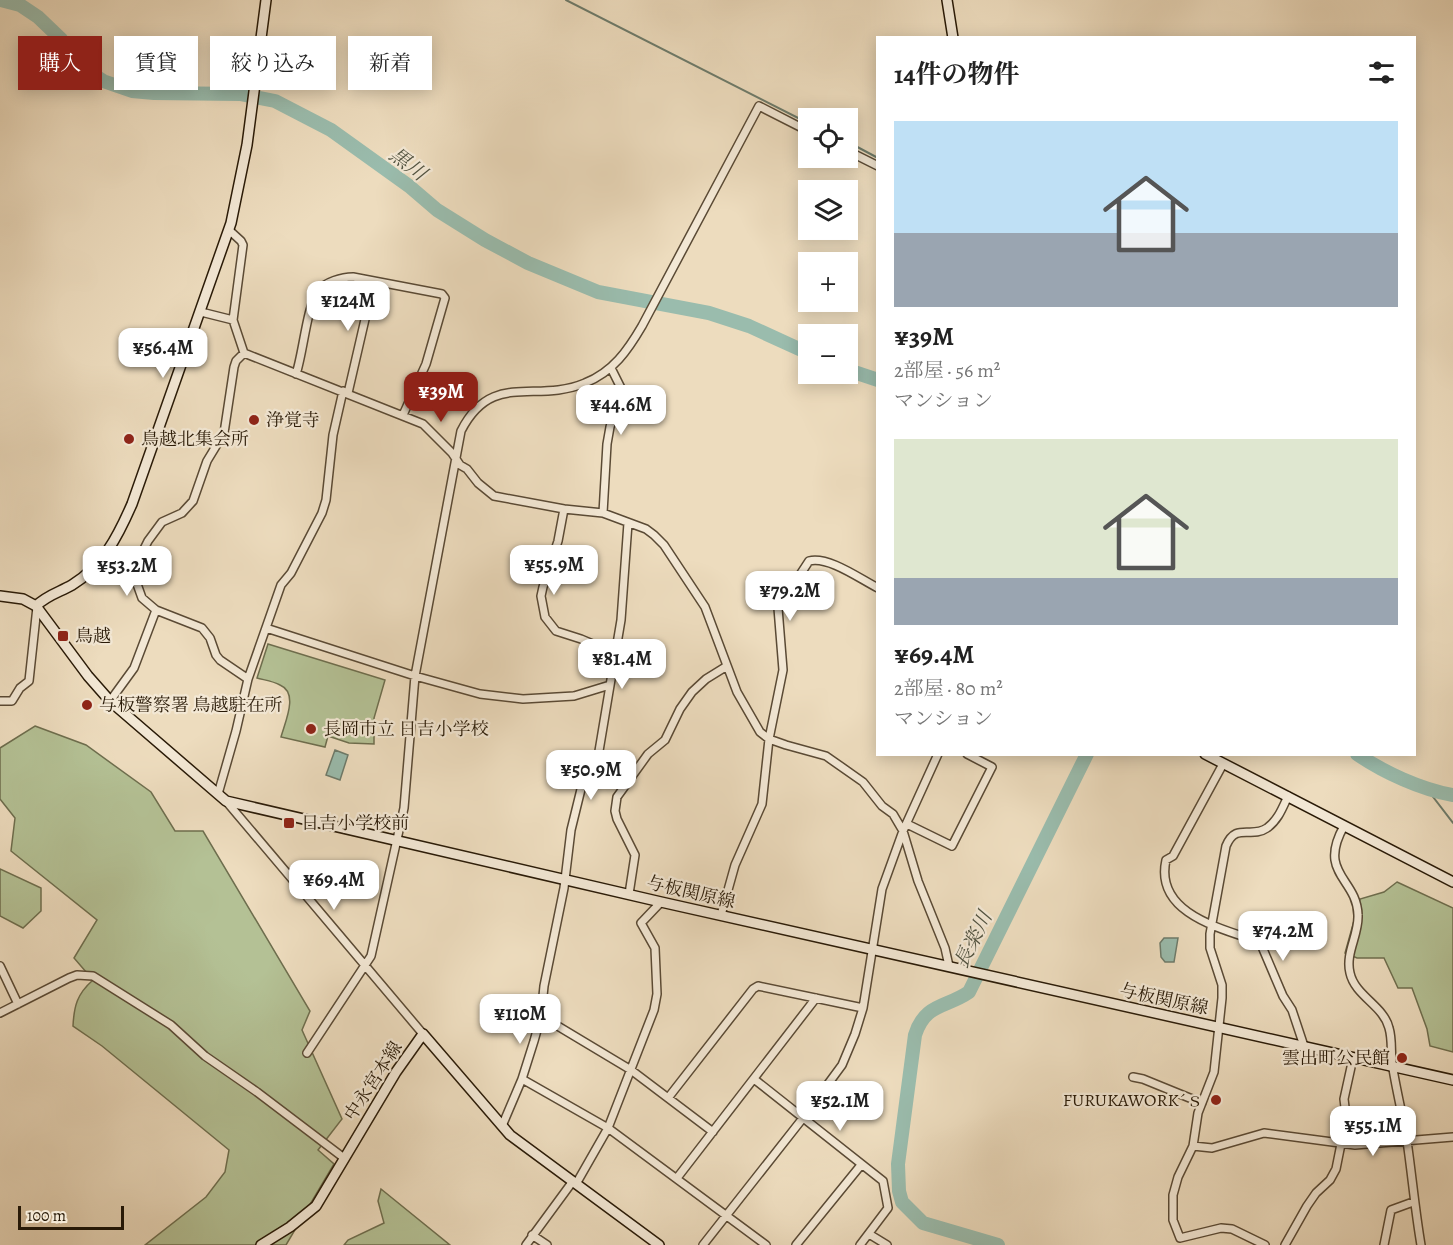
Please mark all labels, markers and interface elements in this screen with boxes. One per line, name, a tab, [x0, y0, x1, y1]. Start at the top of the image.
chip: 購入	[18, 36, 102, 90]
chip: 賃貸	[114, 36, 198, 90]
chip: 絞り込み	[210, 36, 336, 90]
chip: 新着	[348, 36, 432, 90]
icon: filters	[1365, 56, 1398, 89]
text: 14件の物件	[894, 57, 1020, 92]
map controls	[798, 108, 858, 384]
button: locate	[798, 108, 858, 168]
water label: 黒川	[384, 141, 434, 188]
icon: home	[1092, 160, 1200, 268]
button: layers	[798, 180, 858, 240]
button: +	[798, 252, 858, 312]
pin: ¥124M	[306, 281, 390, 332]
text: ¥124M	[321, 287, 375, 314]
text: ¥39M	[894, 319, 954, 354]
button: −	[798, 324, 858, 384]
pin: ¥56.4M	[114, 328, 212, 379]
text: ¥56.4M	[132, 334, 194, 361]
text: 2部屋 · 56 m²	[894, 357, 1000, 384]
pin: ¥39M	[405, 372, 477, 423]
text: ¥39M	[418, 378, 464, 405]
pin: ¥44.6M	[572, 385, 670, 436]
text: マンション	[894, 387, 993, 414]
text: ¥44.6M	[590, 391, 652, 418]
place label: 浄覚寺	[266, 408, 320, 432]
marker: 浄覚寺	[247, 413, 261, 427]
place label: 鳥越北集会所	[141, 427, 249, 451]
marker: 鳥越北集会所	[122, 432, 136, 446]
icon: home	[1092, 478, 1200, 586]
pin: ¥55.9M	[505, 545, 603, 596]
pin: ¥53.2M	[78, 546, 176, 597]
text: ¥55.9M	[524, 551, 584, 578]
text: ¥53.2M	[97, 552, 157, 579]
pin: ¥79.2M	[741, 571, 839, 622]
text: ¥79.2M	[759, 577, 821, 604]
place label: 鳥越	[75, 624, 111, 648]
marker: 鳥越	[56, 629, 70, 643]
text: ¥69.4M	[894, 637, 974, 672]
pin: ¥81.4M	[573, 639, 671, 690]
text: ¥81.4M	[592, 645, 652, 672]
text: 2部屋 · 80 m²	[894, 675, 1003, 702]
place label: 与板警察署 鳥越駐在所	[99, 693, 283, 717]
marker: 与板警察署 鳥越駐在所	[80, 698, 94, 712]
text: マンション	[894, 705, 993, 732]
place label: 長岡市立 日吉小学校	[323, 717, 489, 741]
marker: 長岡市立 日吉小学校	[304, 722, 318, 736]
pin: ¥50.9M	[542, 750, 640, 801]
text: ¥50.9M	[560, 756, 622, 783]
place label: 日吉小学校前	[301, 811, 409, 835]
marker: 日吉小学校前	[282, 816, 296, 830]
pin: ¥69.4M	[285, 860, 383, 911]
text: ¥69.4M	[303, 866, 365, 893]
street label: 与板関原線	[644, 870, 738, 914]
water label: 長楽川	[948, 905, 999, 973]
pin: ¥74.2M	[1234, 911, 1332, 962]
text: ¥74.2M	[1252, 917, 1314, 944]
street label: 与板関原線	[1117, 978, 1211, 1020]
pin: ¥110M	[478, 994, 562, 1045]
text: ¥110M	[494, 1000, 546, 1027]
street label: 中永宮本線	[338, 1037, 408, 1125]
place label: 雲出町公民館	[1282, 1046, 1390, 1070]
marker: 雲出町公民館	[1395, 1051, 1409, 1065]
pin: ¥52.1M	[791, 1081, 889, 1132]
text: ¥52.1M	[810, 1087, 870, 1114]
place label: FURUKAWORK´ｓ	[1063, 1088, 1204, 1112]
marker: FURUKAWORK´ｓ	[1209, 1093, 1223, 1107]
pin: ¥55.1M	[1324, 1106, 1422, 1157]
text: ¥55.1M	[1344, 1112, 1402, 1139]
scale bar	[18, 1203, 124, 1230]
text: 100 m	[27, 1205, 66, 1227]

